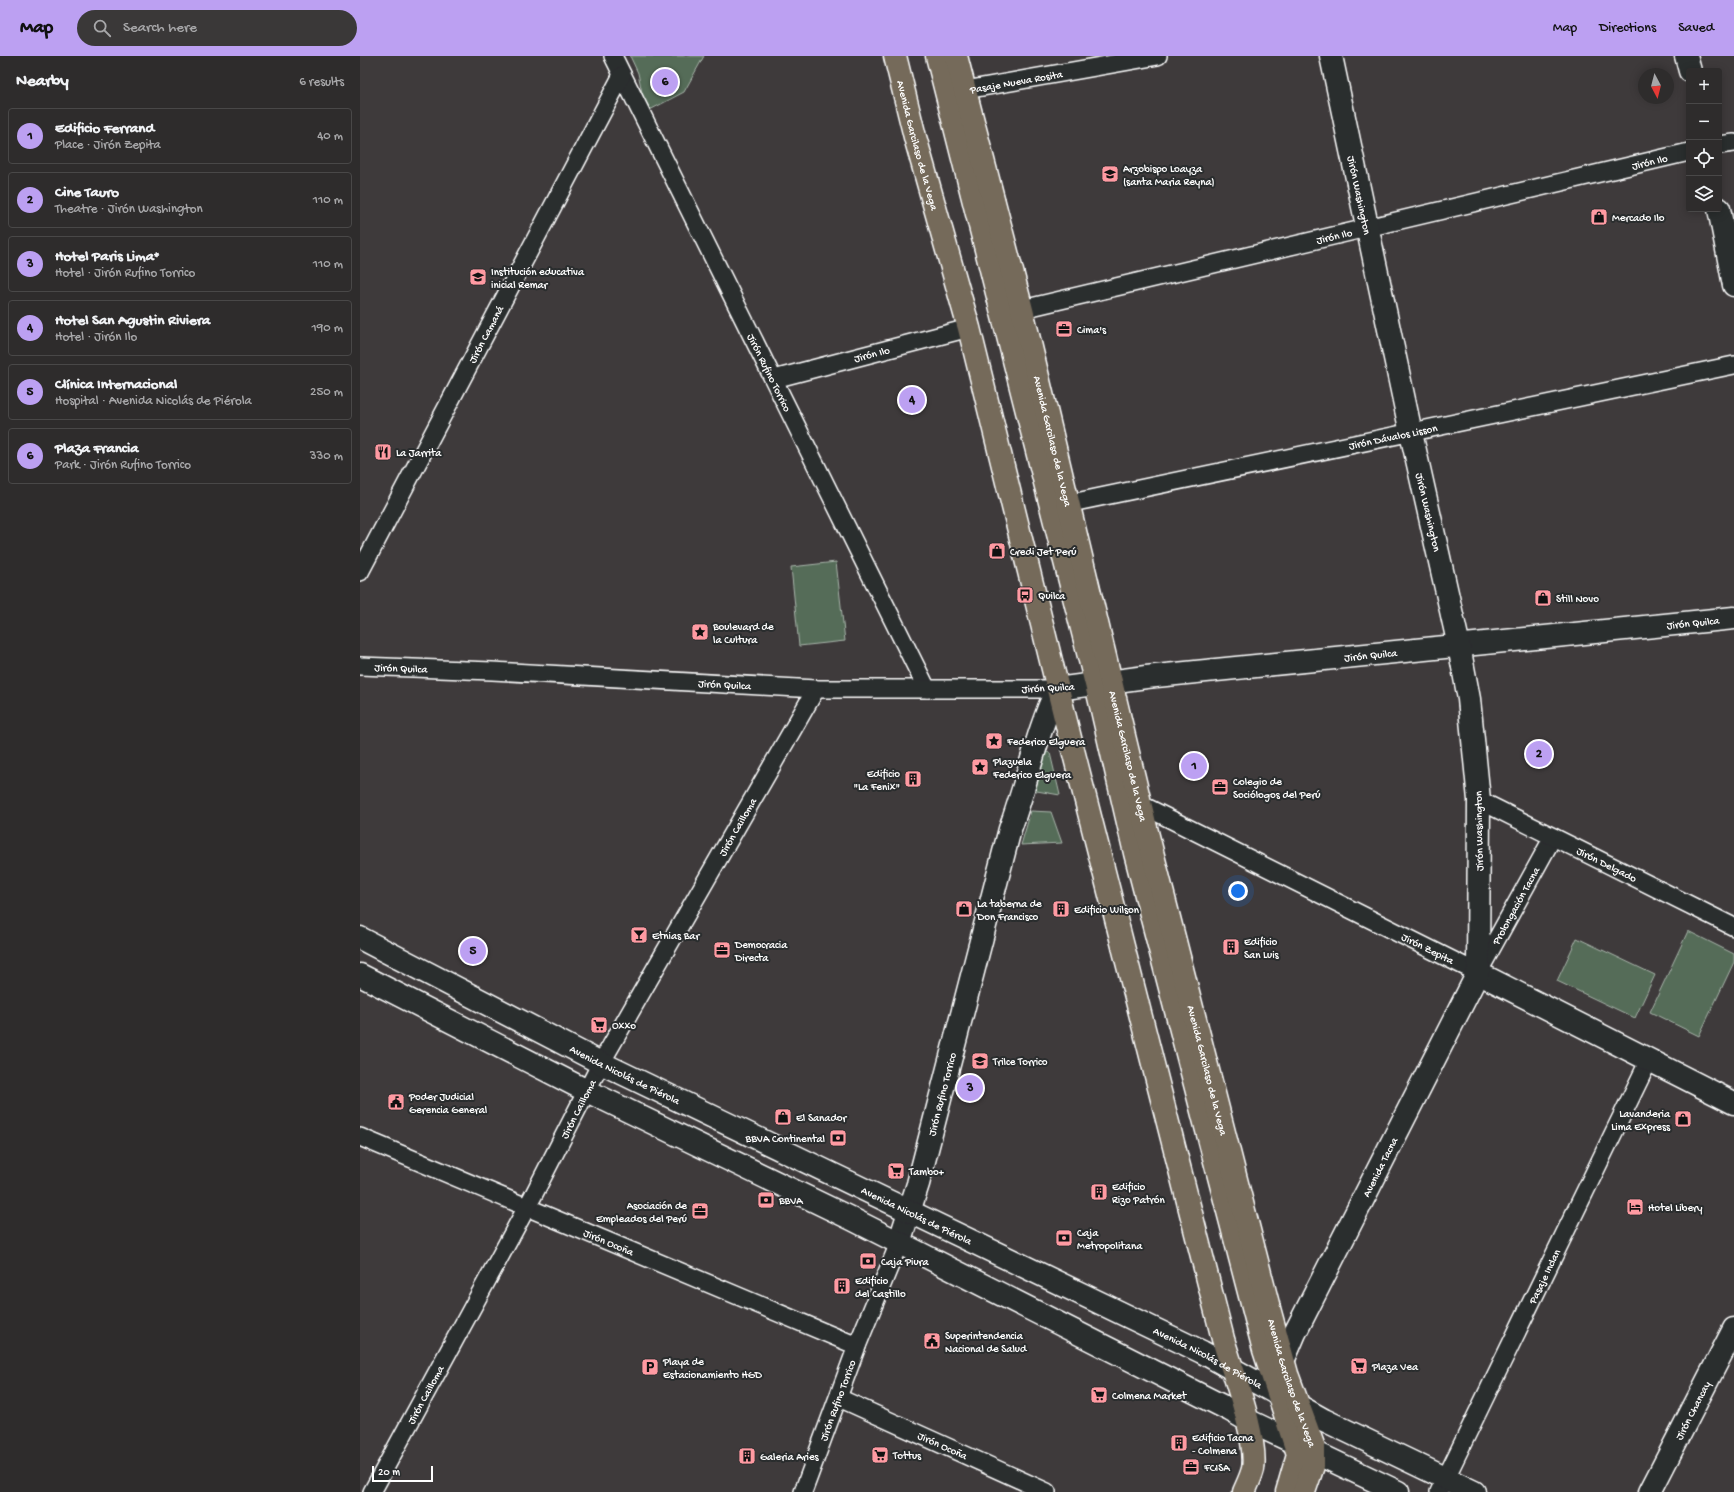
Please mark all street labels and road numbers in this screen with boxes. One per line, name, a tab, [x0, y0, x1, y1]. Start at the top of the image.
street label: Pasaje Nueva Rosita	[968, 69, 1065, 97]
street label: Avenida Garcilaso de la Vega	[893, 79, 940, 213]
street label: Jirón Ilo	[1631, 153, 1669, 173]
street label: Jirón Washington	[1344, 155, 1372, 237]
street label: Jirón Ilo	[1315, 227, 1354, 248]
street label: Jirón Camaná	[467, 304, 508, 366]
street label: Jirón Rufino Torrico	[744, 332, 793, 414]
street label: Jirón Ilo	[853, 345, 892, 366]
street label: Avenida Garcilaso de la Vega	[1030, 375, 1073, 509]
street label: Jirón Dávalos Lisson	[1348, 423, 1439, 453]
street label: Jirón Washington	[1412, 472, 1442, 554]
street label: Jirón Quilca	[1666, 615, 1721, 633]
street label: Jirón Quilca	[1344, 648, 1399, 665]
street label: Jirón Quilca	[374, 663, 428, 677]
street label: Jirón Quilca	[698, 678, 752, 693]
street label: Jirón Quilca	[1021, 682, 1076, 696]
street label: Avenida Garcilaso de la Vega	[1105, 690, 1149, 824]
street label: Jirón Washington	[1473, 790, 1487, 871]
street label: Jirón Cailloma	[717, 796, 760, 859]
street label: Jirón Delgado	[1574, 846, 1638, 886]
street label: Prolongación Tacna	[1490, 865, 1544, 948]
street label: Jirón Zepita	[1399, 932, 1456, 968]
street label: Avenida Garcilaso de la Vega	[1184, 1004, 1229, 1138]
street label: Avenida Nicolás de Piérola	[567, 1044, 682, 1108]
street label: Jirón Rufino Torrico	[927, 1051, 960, 1137]
street label: Jirón Cailloma	[559, 1077, 600, 1141]
street label: Avenida Tacna	[1361, 1135, 1402, 1199]
street label: Avenida Nicolás de Piérola	[859, 1185, 974, 1249]
street label: Jirón Ocoña	[581, 1228, 636, 1260]
street label: Pasaje Inclan	[1527, 1247, 1564, 1307]
street label: Avenida Garcilaso de la Vega	[1264, 1318, 1318, 1450]
street label: Avenida Nicolás de Piérola	[1151, 1325, 1264, 1393]
street label: Jirón Rufino Torrico	[818, 1358, 859, 1443]
street label: Jirón Cailloma	[406, 1363, 448, 1427]
street label: Jirón Chancay	[1674, 1379, 1714, 1442]
street label: Jirón Ocoña	[915, 1430, 970, 1464]

